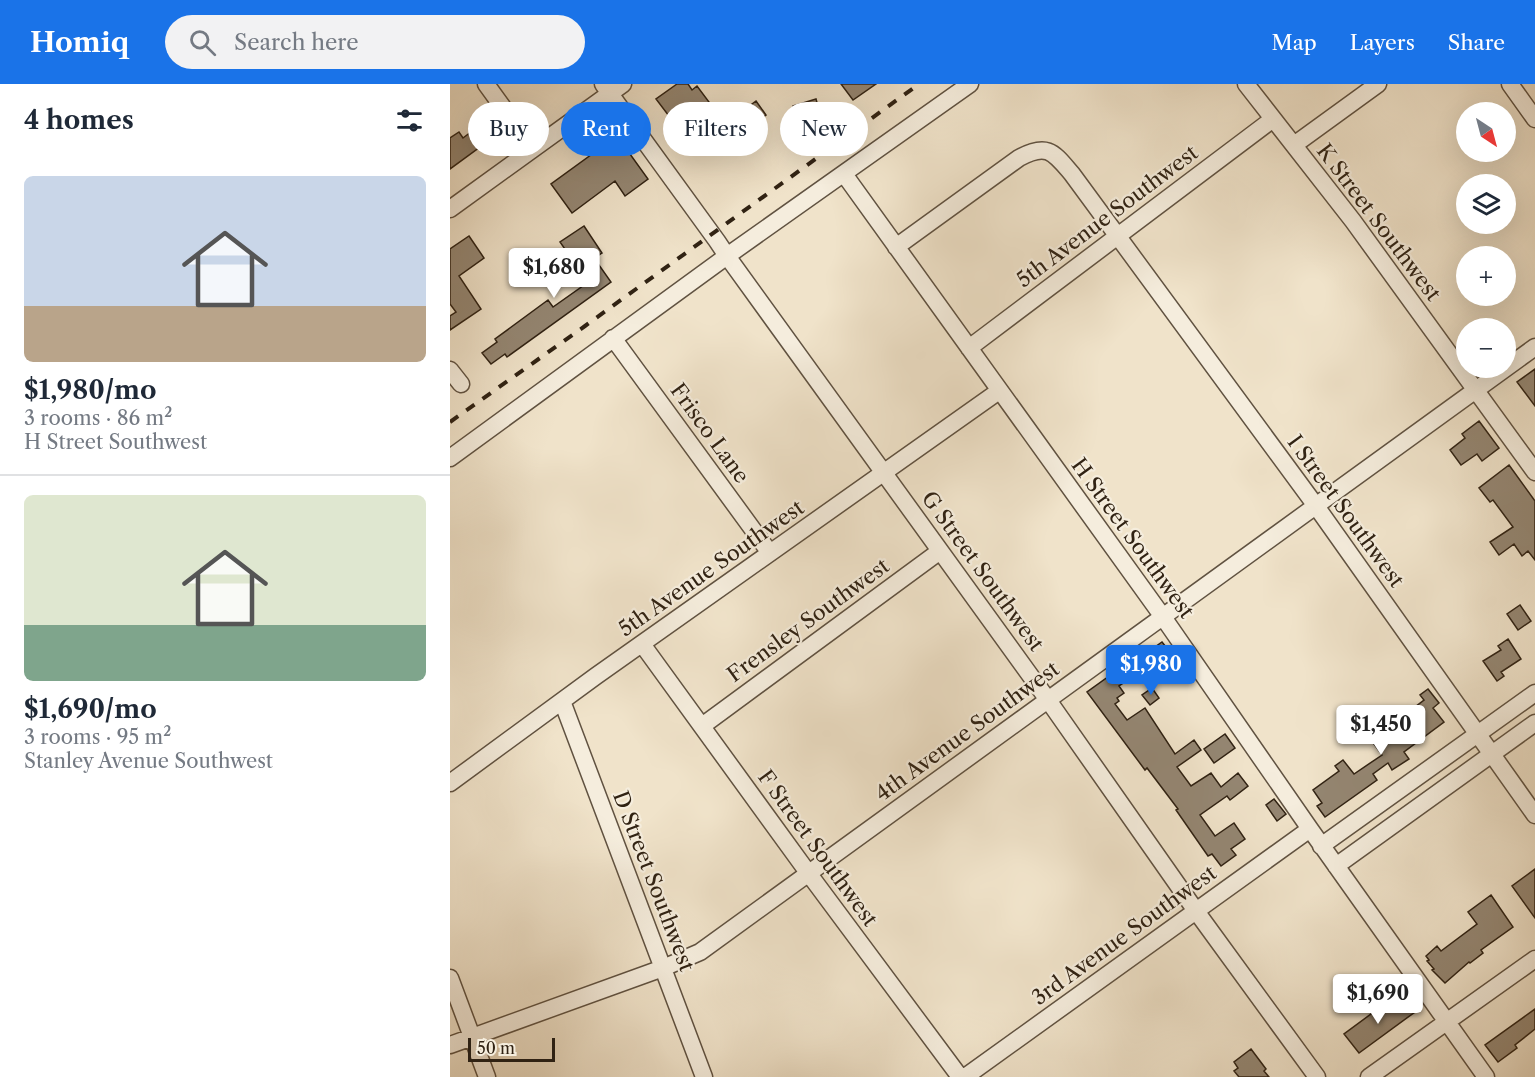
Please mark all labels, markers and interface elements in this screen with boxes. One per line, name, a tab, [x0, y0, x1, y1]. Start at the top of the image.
search box	[165, 15, 585, 69]
text: Homiq	[30, 25, 129, 59]
icon: search	[186, 26, 219, 59]
text: Search here	[234, 29, 359, 56]
text: Map	[1272, 30, 1317, 55]
text: Layers	[1350, 30, 1415, 55]
text: Share	[1448, 30, 1505, 55]
chip: Buy	[468, 102, 549, 156]
chip: Rent	[561, 102, 651, 156]
chip: Filters	[663, 102, 768, 156]
chip: New	[780, 102, 868, 156]
north arrow	[1456, 102, 1516, 162]
map controls	[1456, 102, 1516, 378]
text: 4 homes	[24, 104, 134, 136]
icon: filters	[393, 104, 426, 137]
street label: 5th Avenue Southwest	[1011, 139, 1203, 292]
street label: K Street Southwest	[1312, 139, 1446, 306]
button: layers	[1456, 174, 1516, 234]
icon: home	[171, 215, 279, 323]
button: +	[1456, 246, 1516, 306]
pin: $1,680	[505, 248, 603, 299]
text: $1,680	[523, 255, 585, 279]
button: −	[1456, 318, 1516, 378]
text: $1,980/mo	[24, 374, 157, 406]
street label: Frisco Lane	[665, 378, 755, 488]
text: 3 rooms · 86 m²	[24, 406, 172, 430]
text: H Street Southwest	[24, 430, 207, 454]
street label: I Street Southwest	[1282, 430, 1410, 592]
street label: H Street Southwest	[1066, 453, 1200, 624]
street label: G Street Southwest	[917, 486, 1050, 656]
street label: 5th Avenue Southwest	[614, 494, 809, 641]
icon: home	[171, 534, 279, 642]
street label: Frensley Southwest	[722, 553, 894, 687]
pin: $1,980	[1102, 645, 1200, 696]
text: $1,980	[1120, 652, 1182, 676]
street label: 4th Avenue Southwest	[870, 656, 1064, 806]
text: $1,690/mo	[24, 693, 157, 725]
pin: $1,450	[1332, 705, 1430, 756]
text: $1,450	[1350, 712, 1412, 736]
text: 3 rooms · 95 m²	[24, 725, 171, 749]
text: Stanley Avenue Southwest	[24, 749, 273, 773]
street label: F Street Southwest	[753, 765, 883, 931]
street label: D Street Southwest	[608, 787, 700, 975]
street label: 3rd Avenue Southwest	[1027, 859, 1221, 1010]
pin: $1,690	[1329, 974, 1427, 1025]
text: $1,690	[1347, 981, 1409, 1005]
scale bar	[468, 1035, 555, 1062]
text: 50 m	[477, 1038, 515, 1058]

